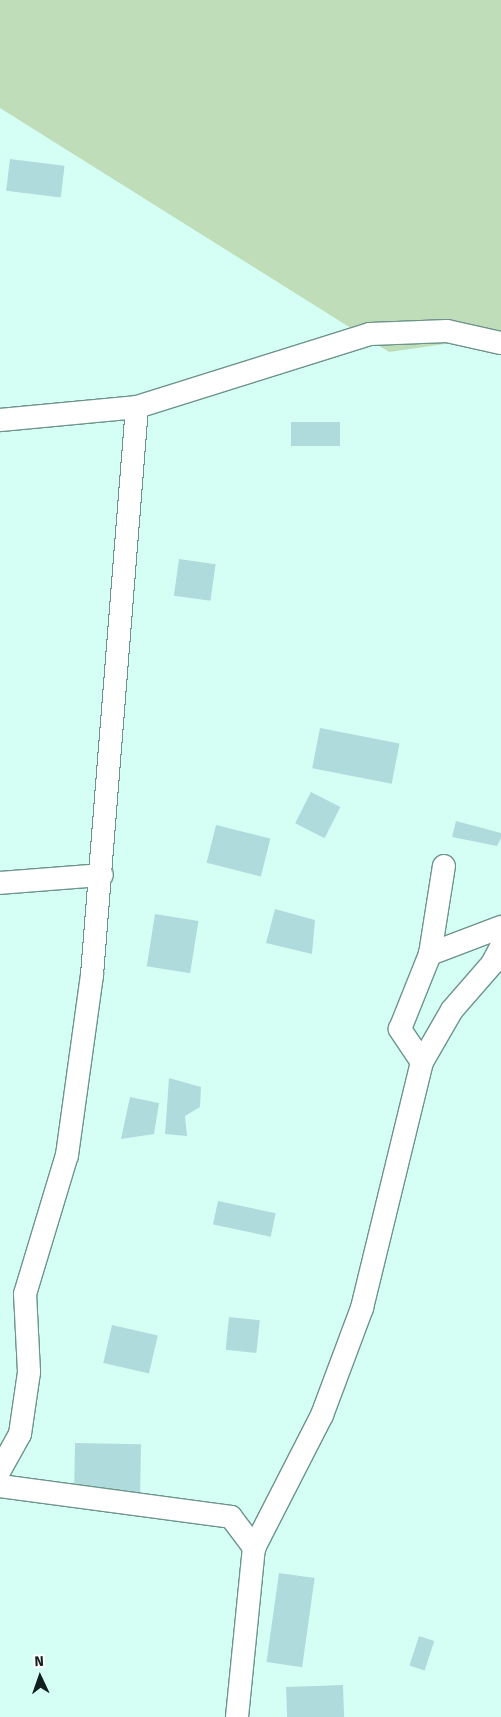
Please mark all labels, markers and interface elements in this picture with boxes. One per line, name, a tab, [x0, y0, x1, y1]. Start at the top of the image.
north arrow	[15, 1652, 65, 1702]
text: N	[34, 1653, 44, 1670]

